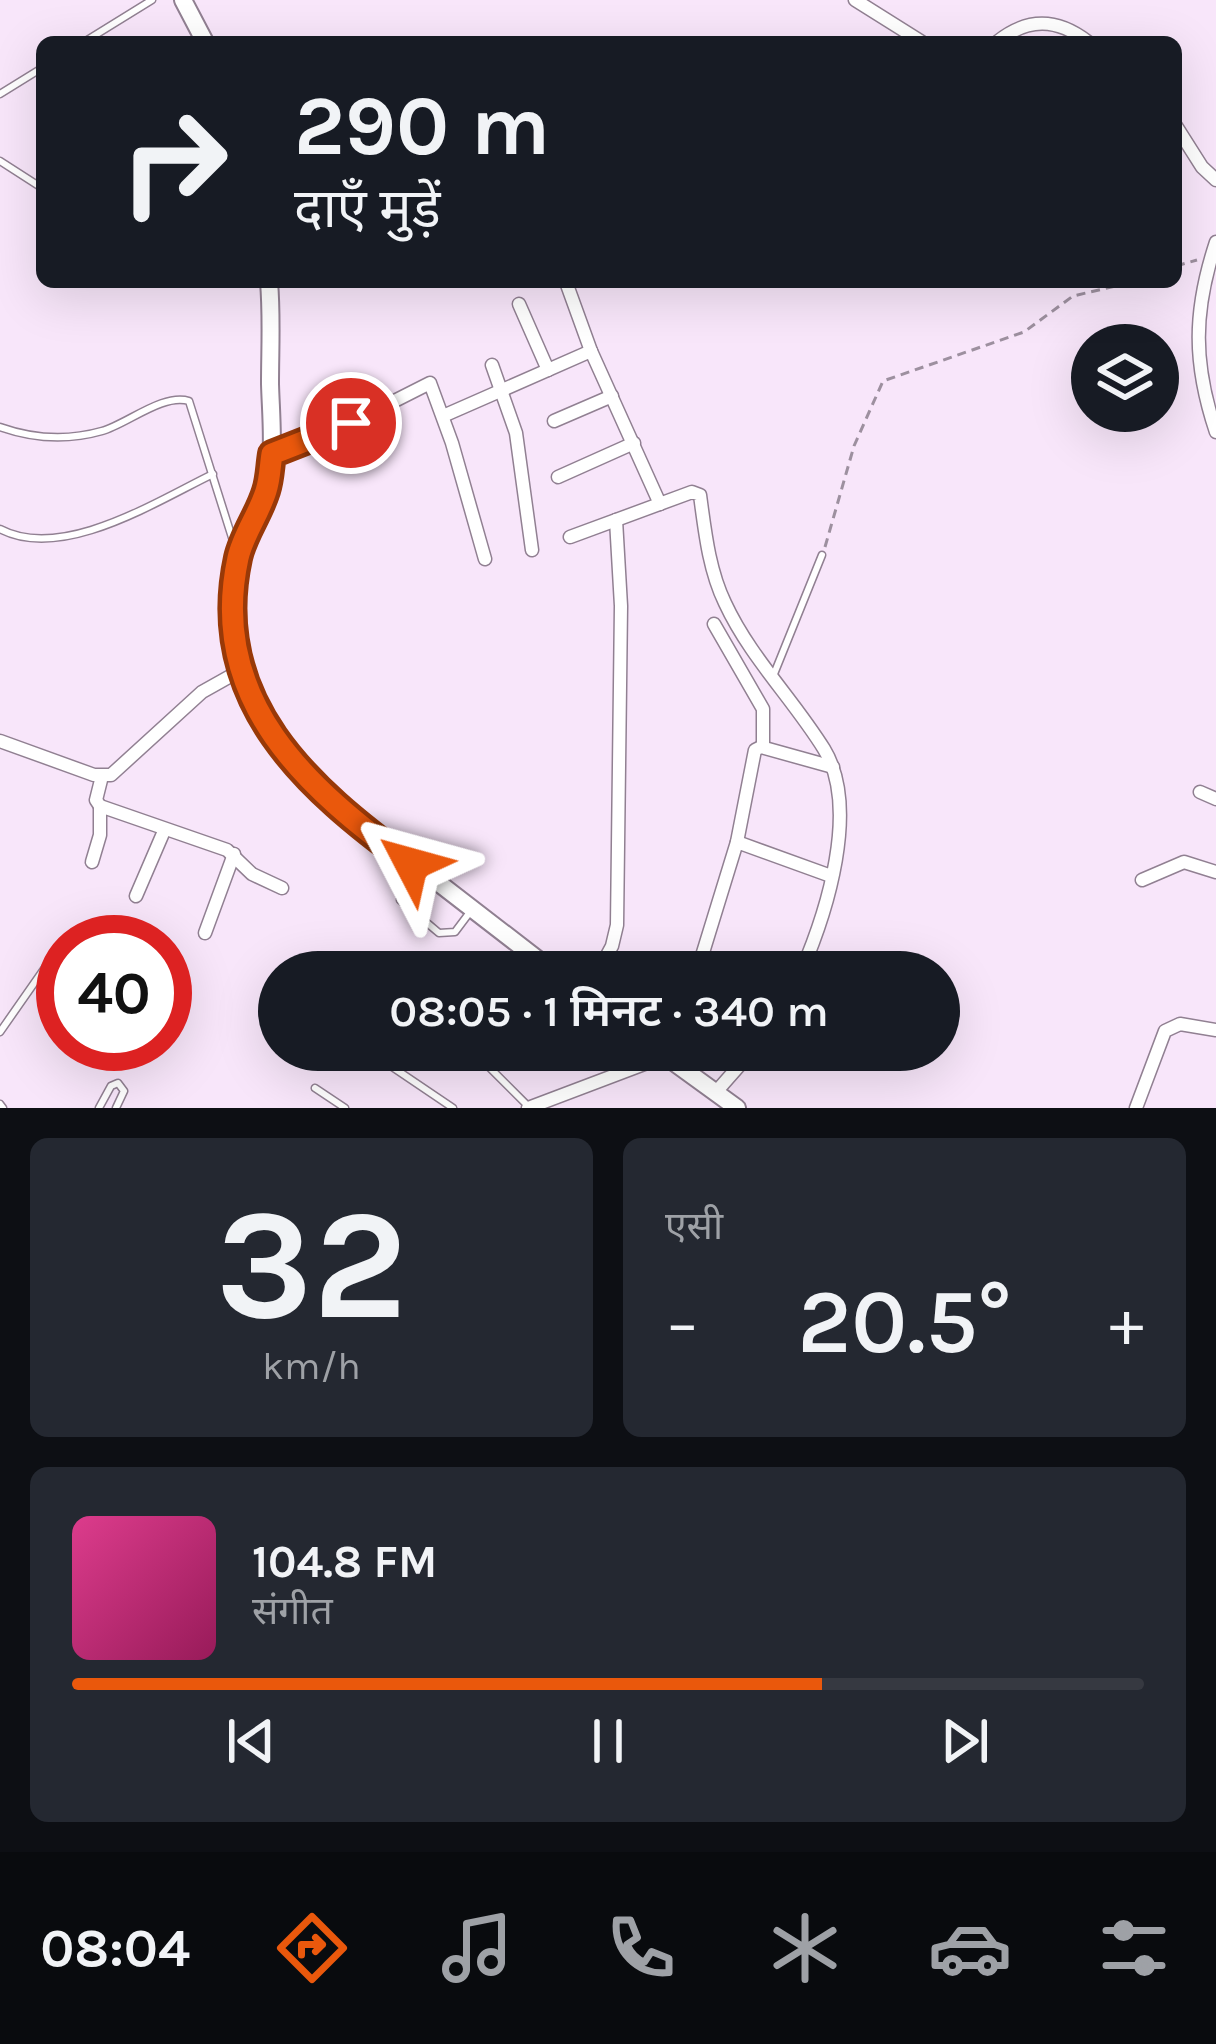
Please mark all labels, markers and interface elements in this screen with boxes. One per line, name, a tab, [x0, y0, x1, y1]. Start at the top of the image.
text: 290 m	[294, 77, 550, 175]
icon: right	[96, 84, 252, 240]
text: दाएँ मुड़ें	[294, 177, 441, 241]
map controls	[1071, 324, 1179, 432]
button: layers	[1071, 324, 1179, 432]
pin	[300, 372, 402, 474]
icon: arrive	[318, 390, 384, 456]
position arrow	[348, 801, 474, 927]
speed limit sign: 40	[36, 915, 192, 1071]
text: 08:05 · 1 मिनट · 340 m	[389, 985, 829, 1037]
text: 32	[216, 1174, 407, 1356]
text: एसी	[665, 1203, 723, 1249]
text: 20.5°	[798, 1269, 1011, 1375]
text: −	[665, 1284, 700, 1362]
text: +	[1109, 1284, 1144, 1362]
text: km/h	[262, 1343, 361, 1389]
text: 104.8 FM	[252, 1536, 437, 1588]
text: संगीत	[252, 1588, 333, 1634]
icon: previous	[218, 1708, 284, 1774]
icon: pause	[575, 1708, 641, 1774]
icon: next	[932, 1708, 998, 1774]
icon: directions	[270, 1906, 354, 1990]
icon: music	[435, 1906, 519, 1990]
icon: phone	[599, 1906, 683, 1990]
icon: climate	[763, 1906, 847, 1990]
icon: car	[928, 1906, 1012, 1990]
icon: filters	[1092, 1906, 1176, 1990]
text: 08:04	[40, 1916, 190, 1980]

